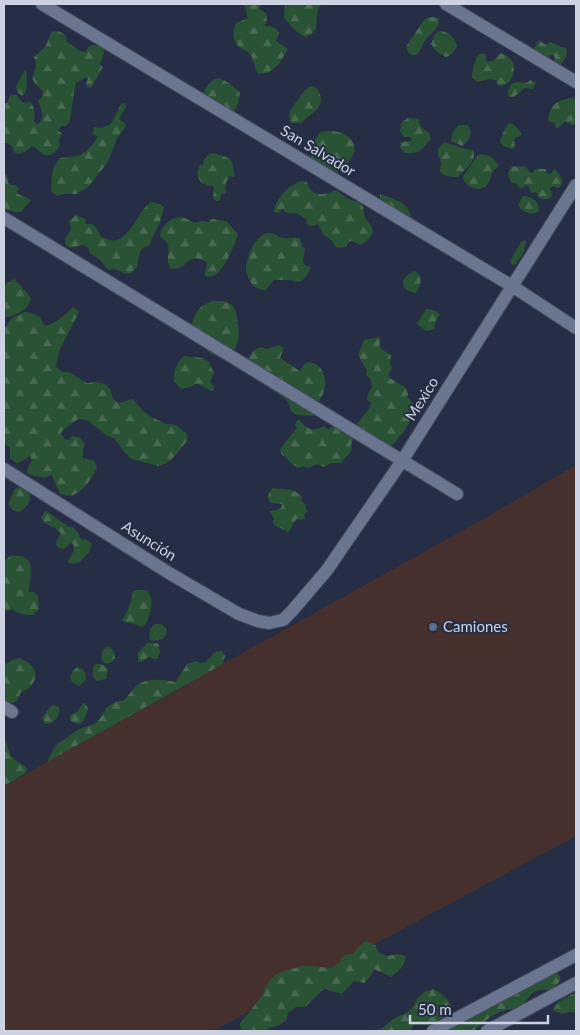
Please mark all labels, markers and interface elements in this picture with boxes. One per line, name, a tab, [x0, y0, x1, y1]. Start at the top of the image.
street label: San Salvador	[278, 121, 360, 180]
street label: Mexico	[401, 373, 442, 424]
street label: Asunción	[119, 516, 180, 564]
place label: Camiones	[443, 617, 508, 635]
marker: Camiones	[427, 621, 439, 633]
scale bar	[410, 992, 548, 1024]
text: 50 m	[418, 1000, 452, 1018]

